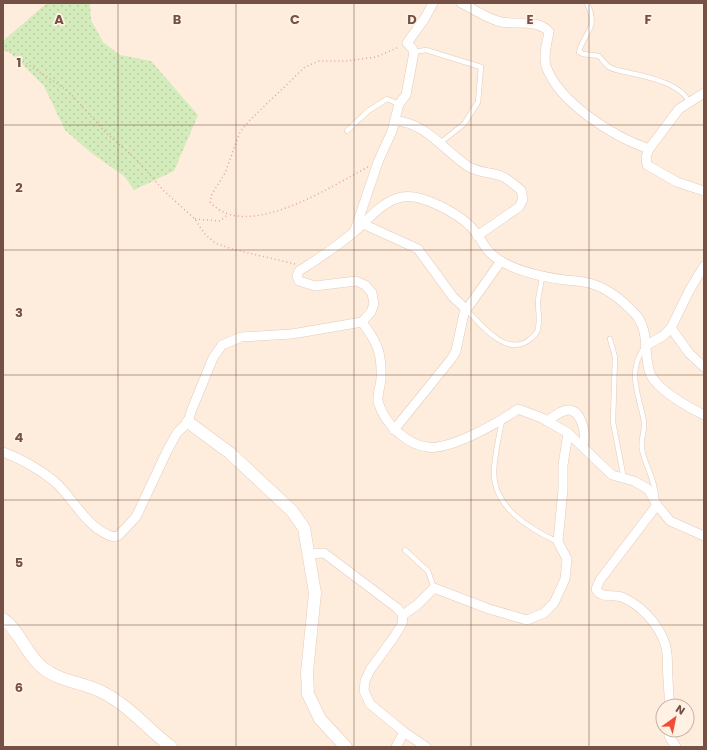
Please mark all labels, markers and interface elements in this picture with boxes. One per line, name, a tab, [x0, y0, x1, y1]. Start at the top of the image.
text: A	[54, 10, 64, 29]
text: B	[173, 10, 182, 29]
text: C	[290, 10, 300, 29]
text: D	[407, 10, 417, 29]
text: E	[526, 10, 534, 29]
text: F	[644, 10, 652, 29]
text: 1	[17, 53, 21, 72]
text: 2	[15, 178, 23, 197]
text: 3	[15, 303, 23, 322]
text: 4	[15, 428, 24, 447]
text: 5	[15, 553, 23, 572]
text: 6	[15, 678, 23, 697]
north arrow	[655, 698, 695, 738]
text: N	[673, 701, 688, 719]

